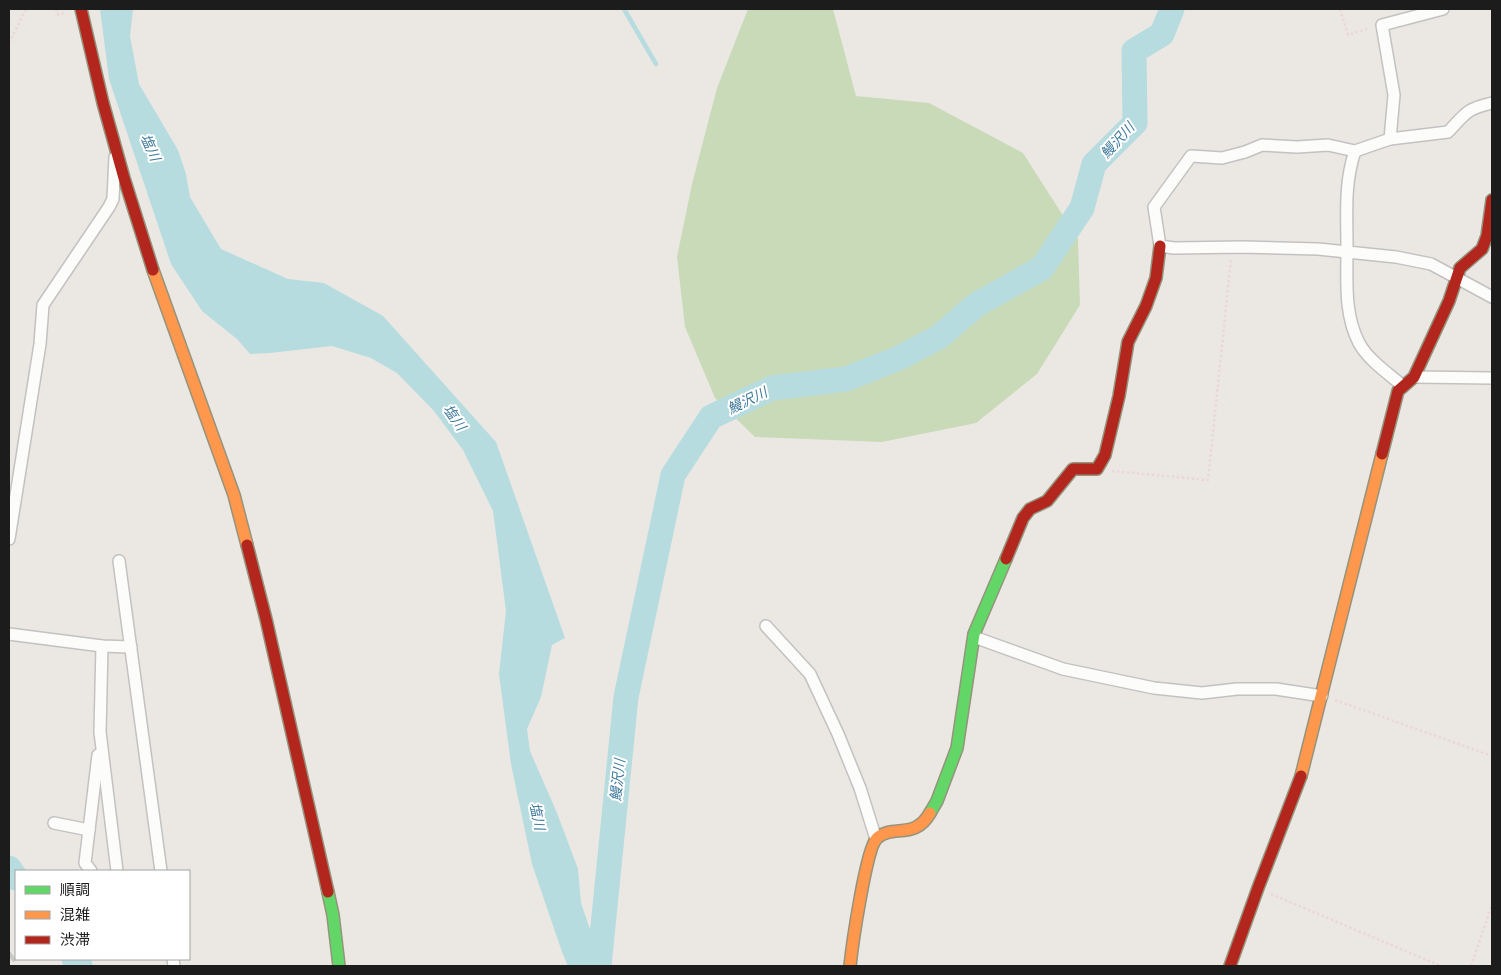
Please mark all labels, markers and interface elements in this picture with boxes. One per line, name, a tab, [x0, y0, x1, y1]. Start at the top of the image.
water label: 鰻沢川	[1097, 117, 1139, 161]
water label: 塩川	[138, 131, 165, 165]
water label: 鰻沢川	[724, 382, 771, 417]
water label: 塩川	[440, 401, 471, 435]
water label: 鰻沢川	[606, 756, 628, 802]
water label: 塩川	[527, 801, 550, 833]
legend	[15, 870, 190, 960]
text: 順調	[60, 880, 90, 898]
text: 混雑	[60, 905, 90, 923]
text: 渋滞	[60, 930, 90, 948]

